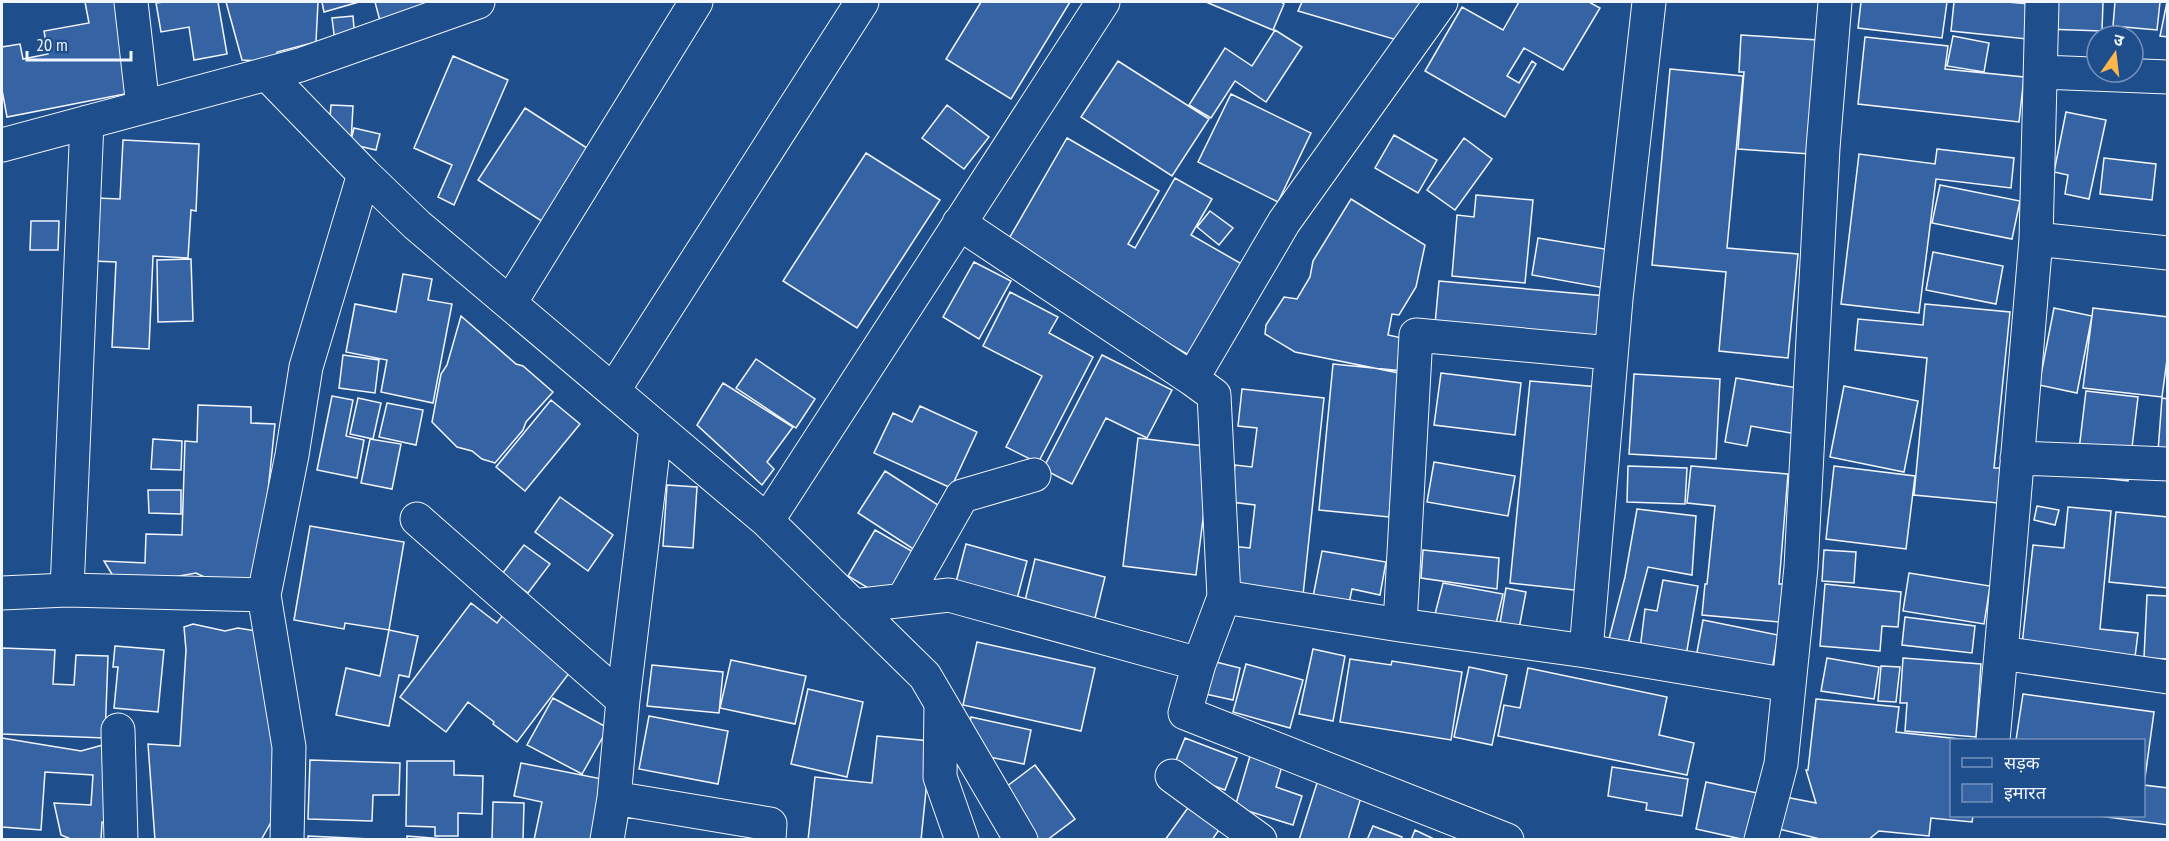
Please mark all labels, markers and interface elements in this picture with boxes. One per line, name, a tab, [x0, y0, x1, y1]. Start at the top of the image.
scale bar	[27, 24, 130, 62]
north arrow	[2085, 24, 2145, 84]
text: उ	[2112, 29, 2126, 50]
text: 20 m	[36, 33, 68, 56]
legend	[1950, 739, 2145, 817]
text: सड़क	[2004, 751, 2041, 774]
text: इमारत	[2004, 781, 2047, 804]

